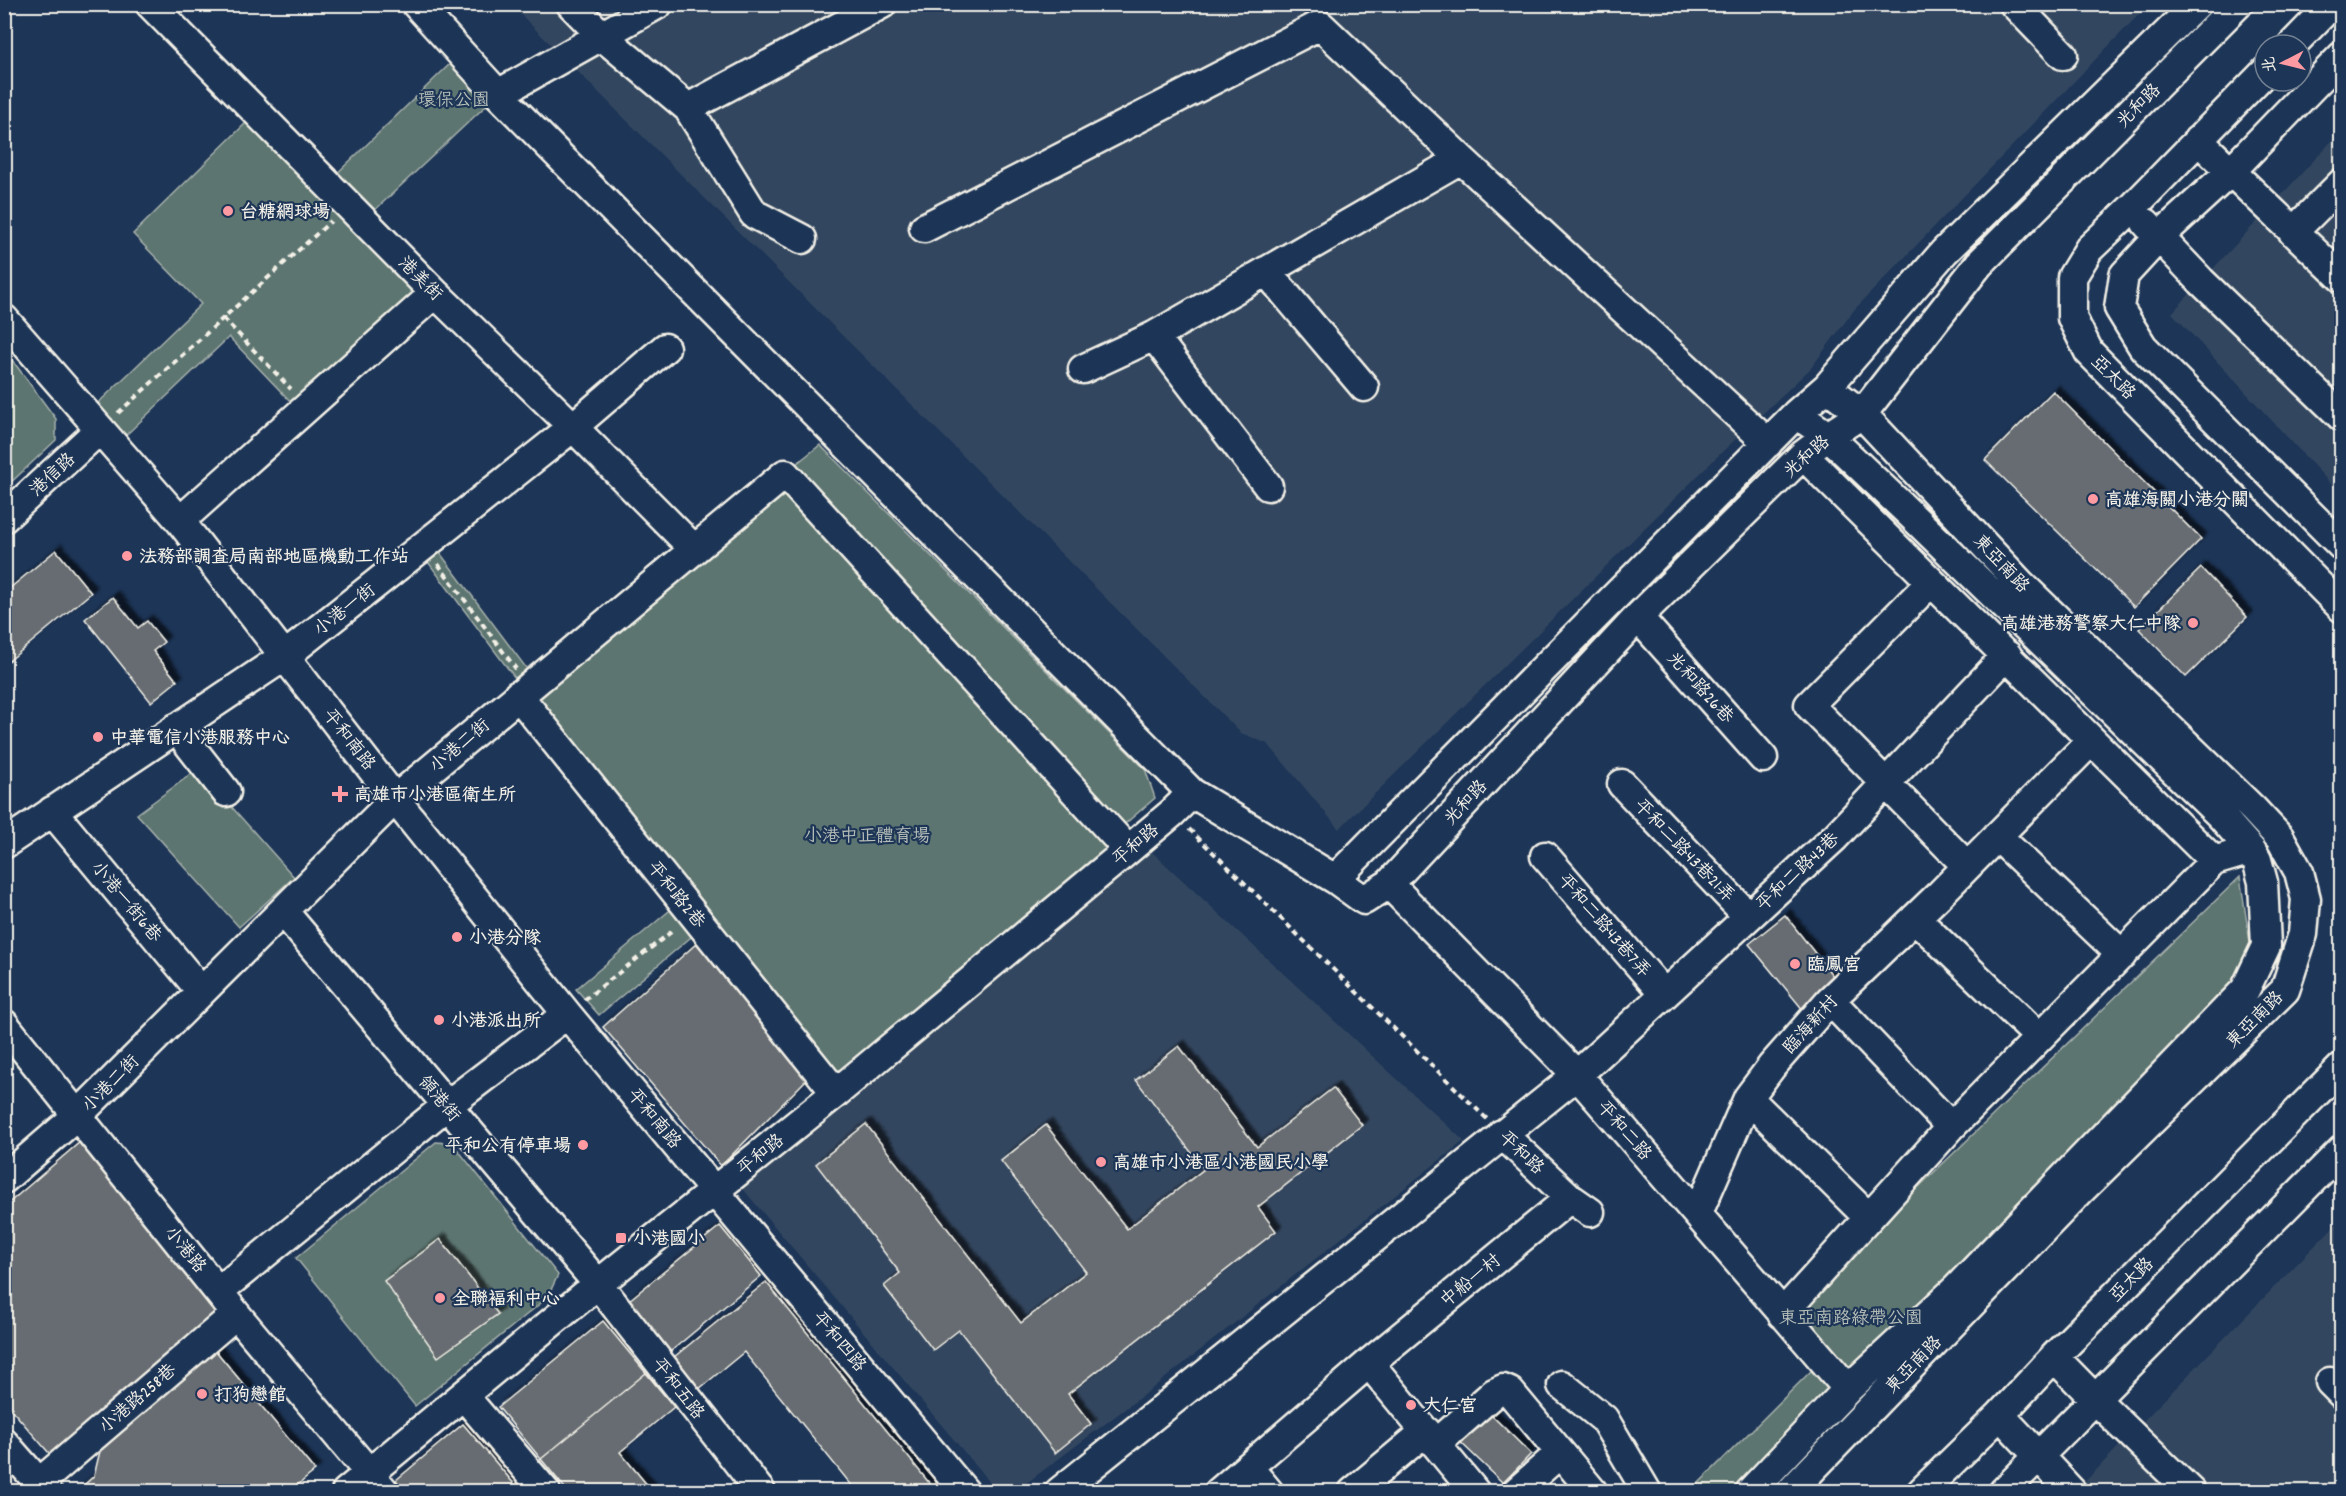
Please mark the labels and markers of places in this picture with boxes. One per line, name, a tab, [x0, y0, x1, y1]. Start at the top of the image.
place label: 台糖網球場	[240, 201, 330, 226]
marker: 台糖網球場	[221, 204, 235, 218]
place label: 高雄海關小港分關	[2105, 489, 2249, 514]
marker: 高雄海關小港分關	[2086, 492, 2100, 506]
place label: 法務部調查局南部地區機動工作站	[139, 546, 409, 571]
marker: 法務部調查局南部地區機動工作站	[120, 549, 134, 563]
place label: 高雄港務警察大仁中隊	[2001, 613, 2181, 638]
marker: 高雄港務警察大仁中隊	[2186, 616, 2200, 630]
place label: 中華電信小港服務中心	[110, 727, 290, 752]
marker: 中華電信小港服務中心	[91, 730, 105, 744]
place label: 高雄市小港區衛生所	[354, 784, 516, 809]
marker: 高雄市小港區衛生所	[331, 785, 349, 803]
place label: 小港分隊	[469, 927, 541, 952]
marker: 小港分隊	[450, 930, 464, 944]
place label: 臨鳳宮	[1807, 954, 1861, 979]
marker: 臨鳳宮	[1788, 957, 1802, 971]
place label: 小港派出所	[451, 1010, 541, 1035]
marker: 小港派出所	[432, 1013, 446, 1027]
place label: 平和公有停車場	[445, 1135, 571, 1160]
marker: 平和公有停車場	[576, 1138, 590, 1152]
place label: 高雄市小港區小港國民小學	[1113, 1152, 1329, 1177]
marker: 高雄市小港區小港國民小學	[1094, 1155, 1108, 1169]
place label: 小港國小	[633, 1228, 705, 1253]
marker: 小港國小	[614, 1231, 628, 1245]
place label: 全聯褔利中心	[452, 1288, 560, 1313]
marker: 全聯褔利中心	[433, 1291, 447, 1305]
place label: 打狗戀館	[214, 1384, 286, 1409]
marker: 打狗戀館	[195, 1387, 209, 1401]
place label: 大仁宮	[1423, 1395, 1477, 1420]
marker: 大仁宮	[1404, 1398, 1418, 1412]

